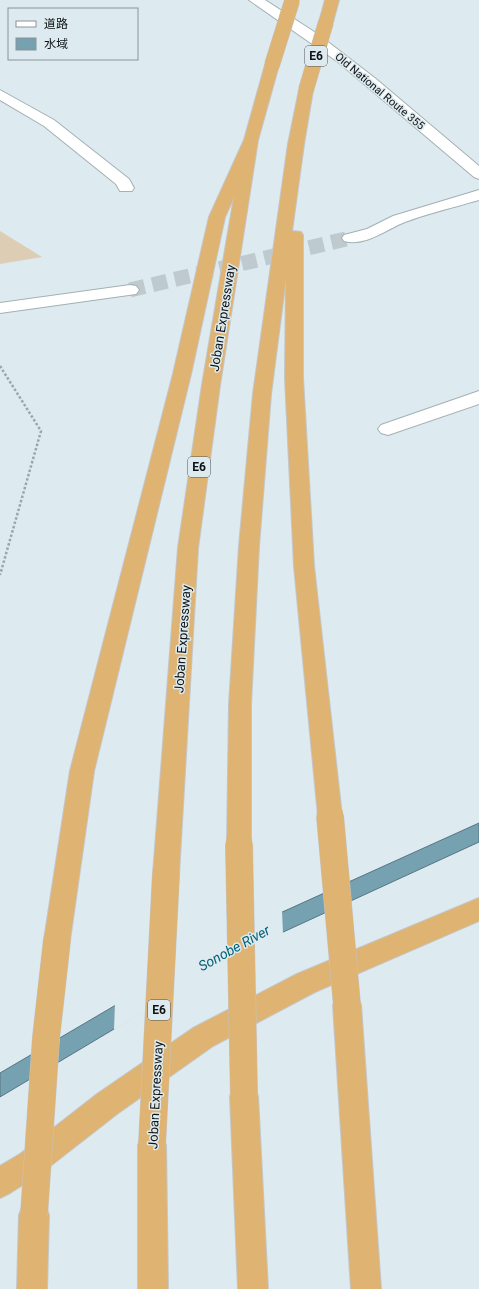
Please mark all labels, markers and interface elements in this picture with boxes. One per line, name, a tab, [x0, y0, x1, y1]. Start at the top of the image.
legend	[8, 8, 138, 60]
text: 道路	[44, 17, 68, 31]
text: 水域	[44, 37, 68, 51]
road number: E6	[305, 46, 327, 66]
street label: Old National Route 355	[332, 50, 427, 133]
street label: Joban Expressway	[207, 264, 238, 373]
road number: E6	[188, 457, 210, 477]
street label: Joban Expressway	[171, 585, 194, 693]
water label: Sonobe River	[195, 922, 273, 974]
road number: E6	[148, 1000, 170, 1020]
street label: Joban Expressway	[145, 1041, 166, 1149]

